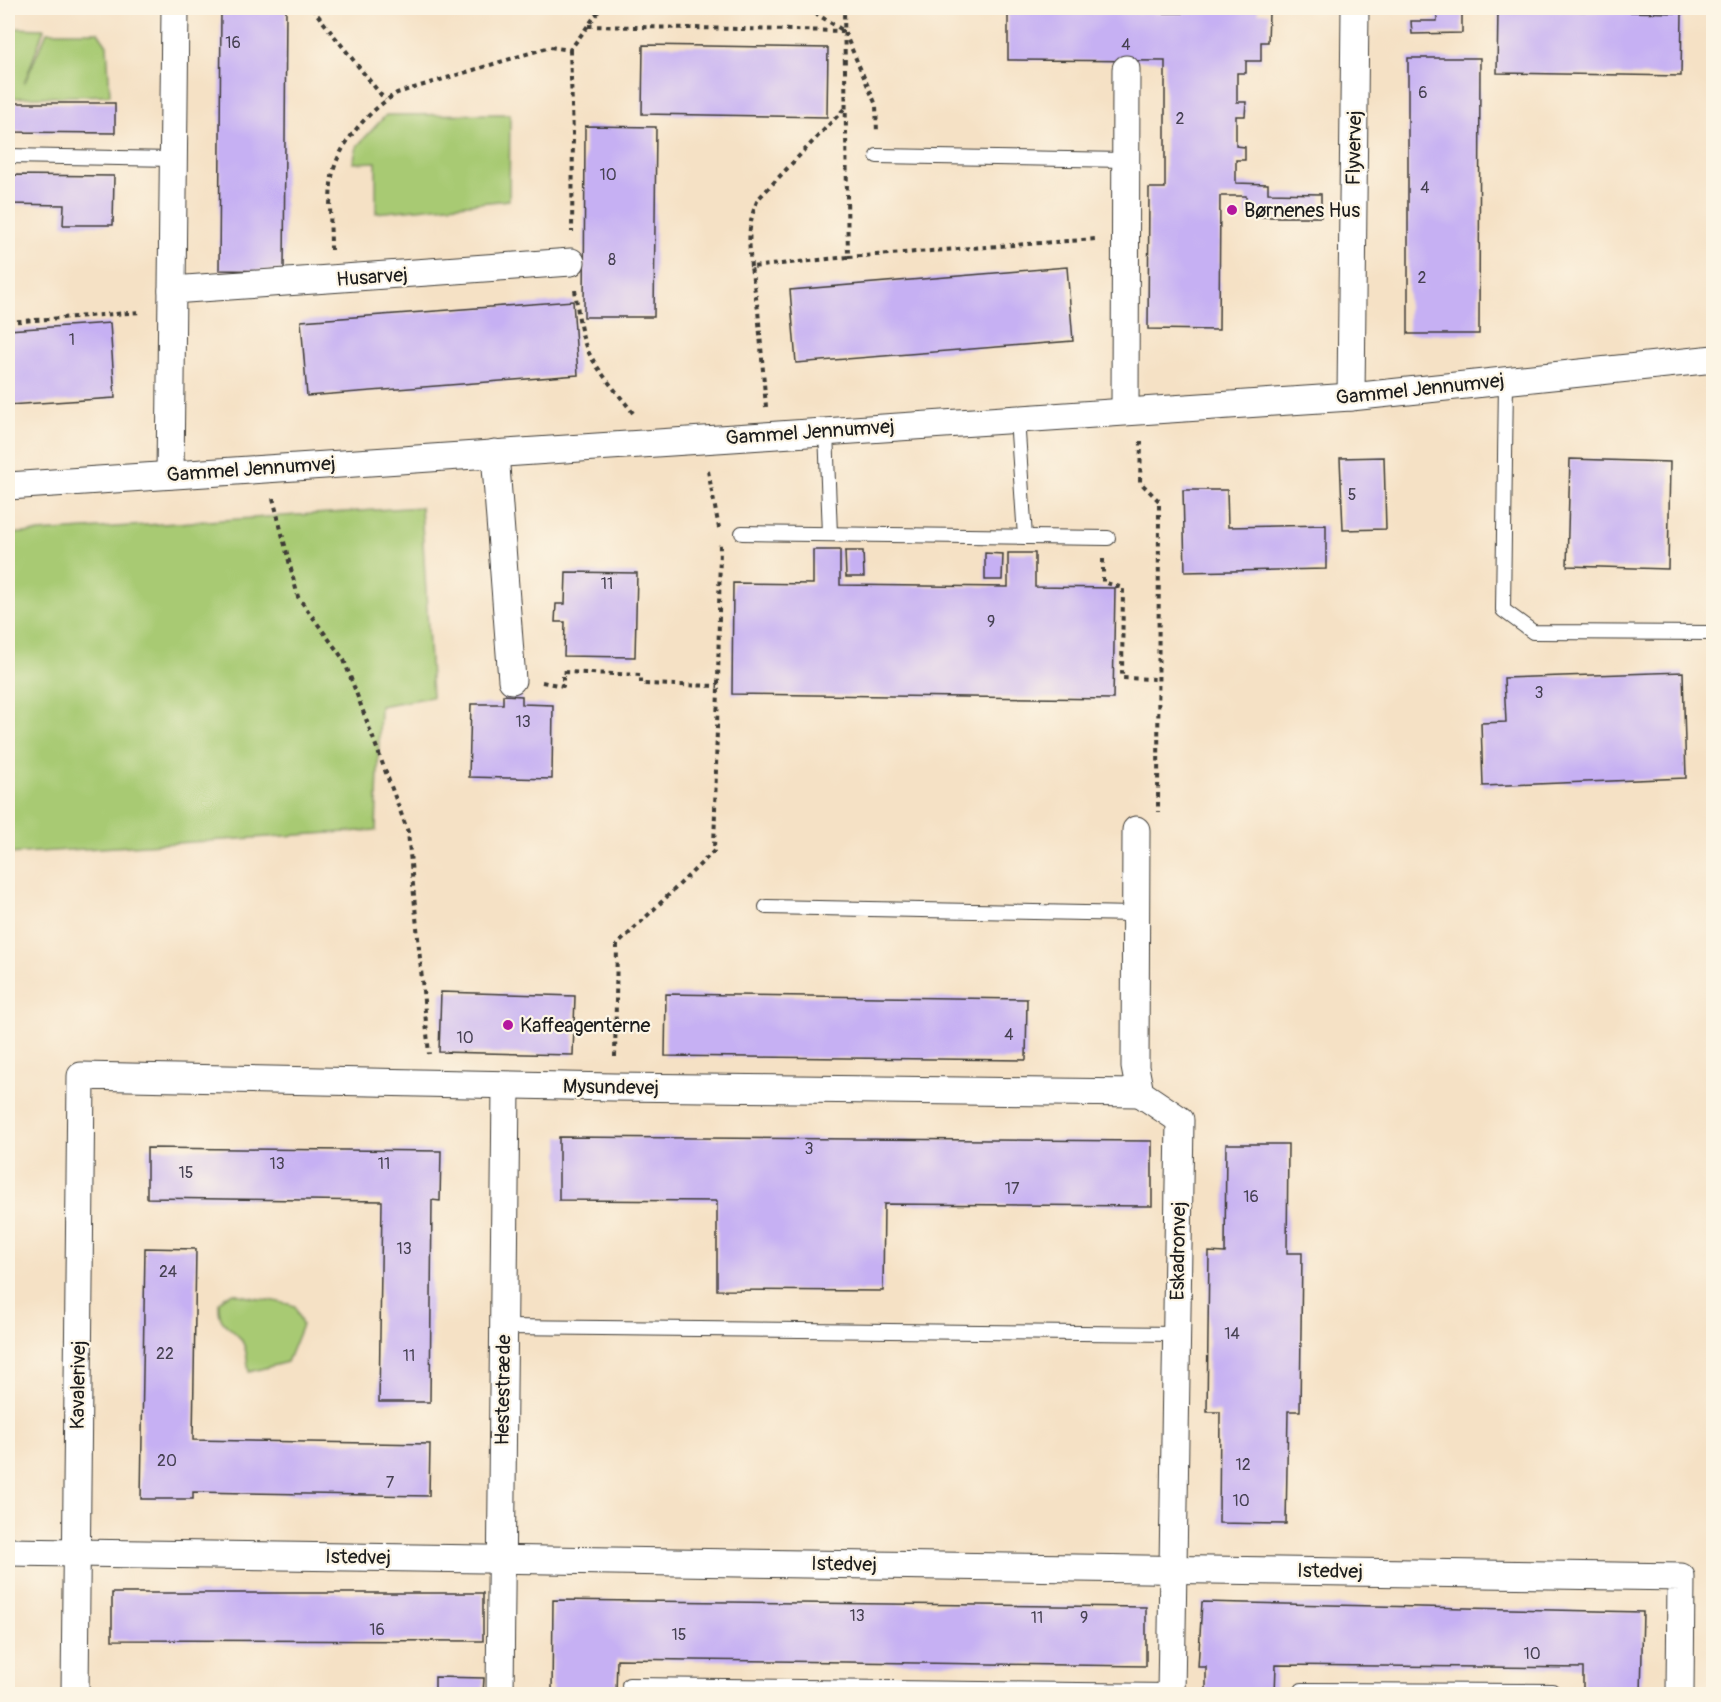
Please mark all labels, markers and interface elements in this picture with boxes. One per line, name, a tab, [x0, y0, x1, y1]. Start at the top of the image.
house number: 16	[225, 33, 241, 53]
house number: 4	[1121, 35, 1131, 55]
house number: 6	[1418, 83, 1428, 103]
house number: 2	[1176, 109, 1185, 129]
street label: Flyvervej	[1341, 110, 1367, 186]
house number: 10	[599, 165, 617, 185]
house number: 4	[1420, 178, 1430, 198]
place label: Børnenes Hus	[1244, 198, 1360, 223]
marker: Børnenes Hus	[1225, 203, 1239, 217]
house number: 8	[608, 250, 616, 270]
street label: Husarvej	[335, 262, 409, 292]
house number: 2	[1418, 268, 1427, 288]
house number: 1	[69, 330, 75, 350]
street label: Gammel Jennumvej	[1334, 368, 1506, 410]
street label: Gammel Jennumvej	[725, 414, 895, 450]
street label: Gammel Jennumvej	[166, 451, 336, 487]
house number: 5	[1348, 485, 1356, 505]
house number: 11	[601, 574, 613, 594]
house number: 9	[987, 612, 995, 632]
house number: 3	[1535, 683, 1544, 703]
house number: 13	[515, 712, 531, 732]
place label: Kaffeagenterne	[520, 1013, 651, 1038]
marker: Kaffeagenterne	[501, 1018, 515, 1032]
house number: 4	[1004, 1025, 1014, 1045]
house number: 10	[456, 1028, 474, 1048]
street label: Mysundevej	[563, 1074, 659, 1100]
house number: 3	[805, 1139, 814, 1159]
house number: 13	[269, 1154, 285, 1174]
house number: 11	[378, 1154, 390, 1174]
house number: 15	[179, 1163, 193, 1183]
house number: 17	[1005, 1179, 1020, 1199]
house number: 16	[1243, 1187, 1259, 1207]
street label: Eskadronvej	[1165, 1201, 1191, 1301]
house number: 13	[396, 1239, 412, 1259]
house number: 24	[159, 1262, 177, 1282]
house number: 14	[1224, 1324, 1240, 1344]
street label: Hestestræde	[490, 1334, 516, 1446]
street label: Kavalerivej	[65, 1340, 91, 1430]
house number: 22	[156, 1344, 174, 1364]
house number: 11	[403, 1346, 415, 1366]
house number: 20	[157, 1451, 177, 1471]
house number: 12	[1235, 1455, 1251, 1475]
house number: 7	[386, 1473, 395, 1493]
house number: 10	[1232, 1491, 1250, 1511]
street label: Istedvej	[325, 1544, 391, 1570]
street label: Istedvej	[811, 1551, 877, 1577]
street label: Istedvej	[1297, 1558, 1363, 1584]
house number: 13	[849, 1606, 865, 1626]
house number: 11	[1031, 1608, 1043, 1628]
house number: 9	[1080, 1608, 1088, 1628]
house number: 16	[369, 1620, 385, 1640]
house number: 15	[672, 1625, 686, 1645]
house number: 10	[1523, 1644, 1541, 1664]

